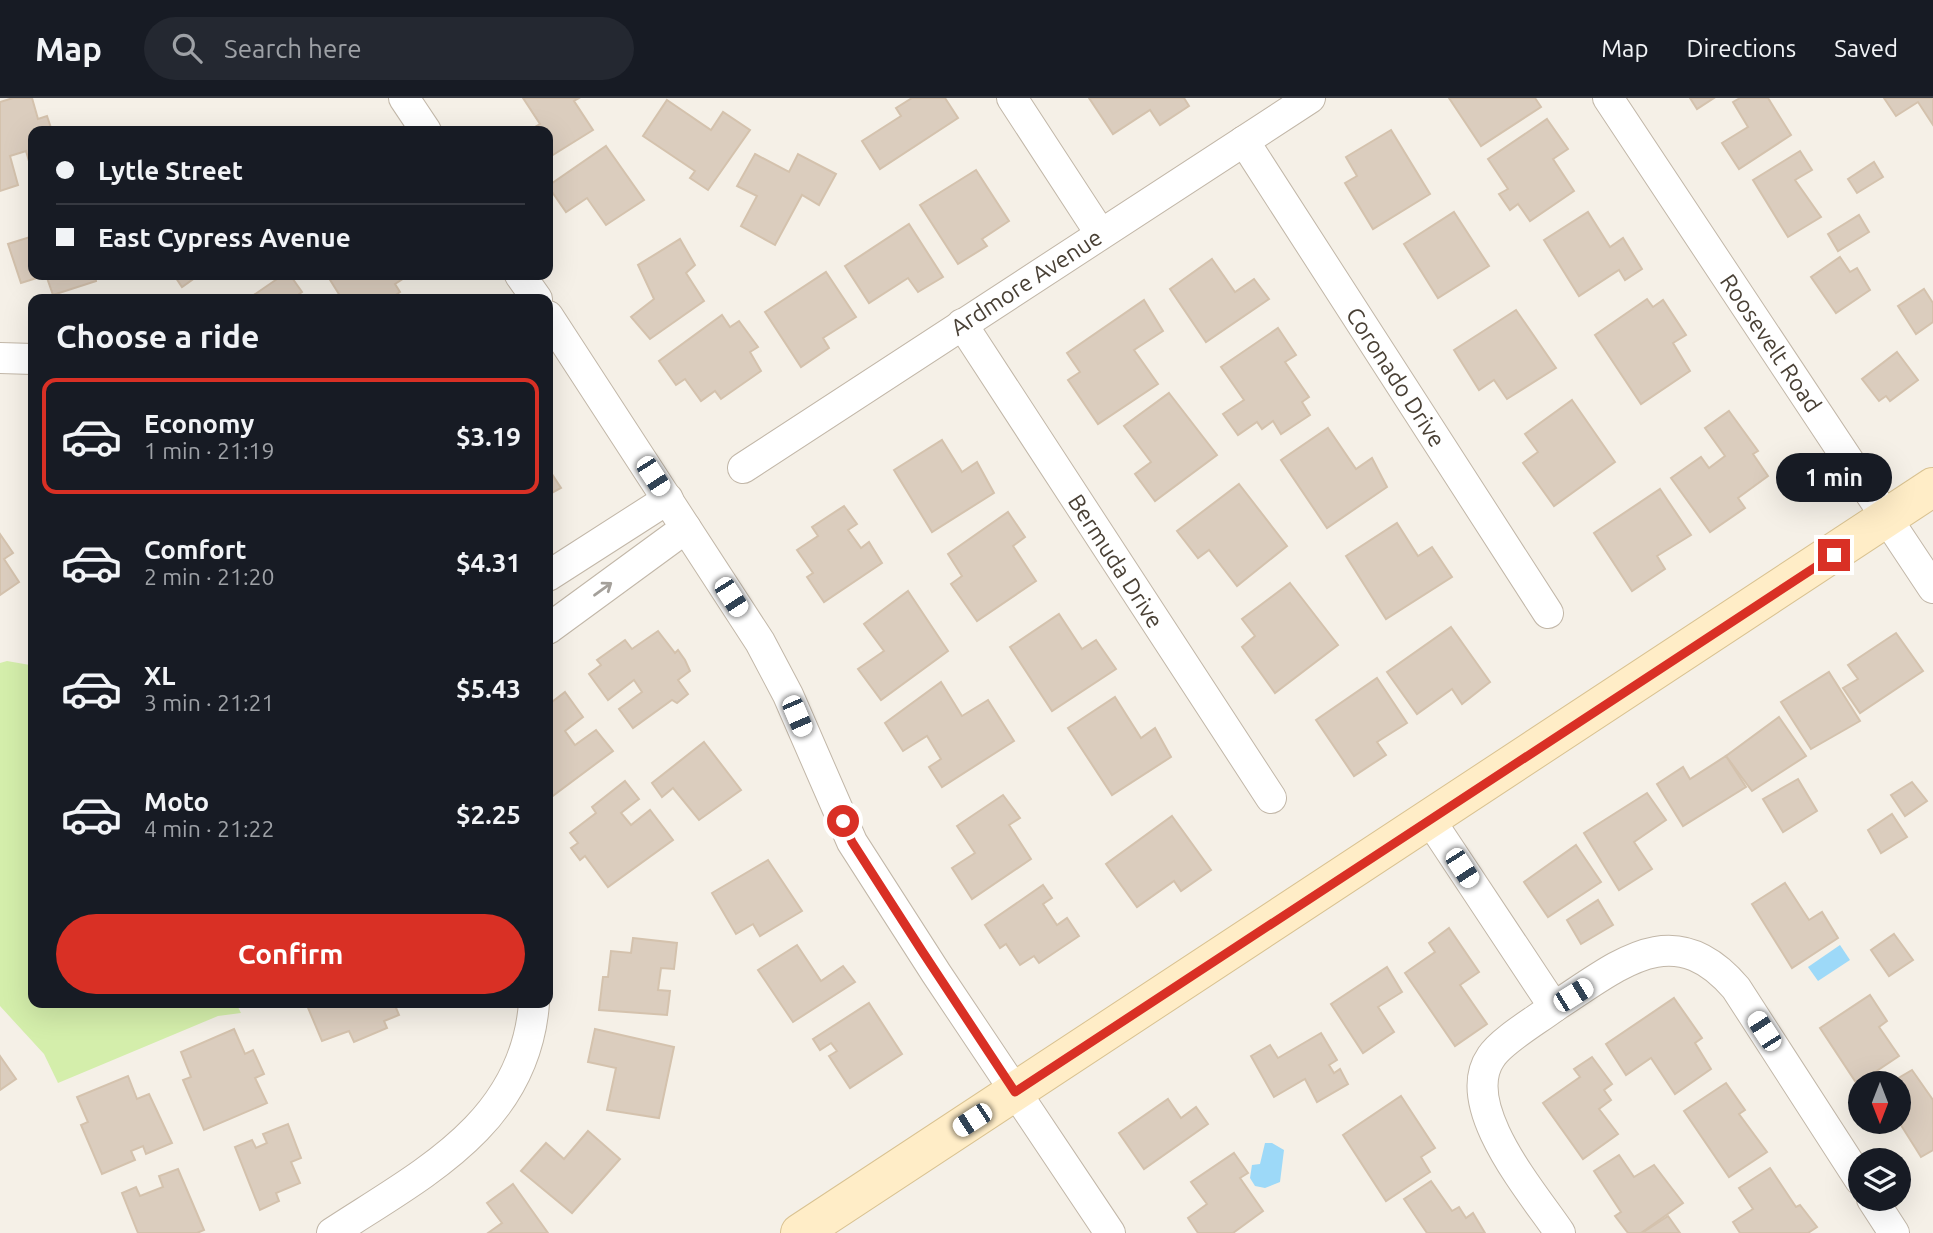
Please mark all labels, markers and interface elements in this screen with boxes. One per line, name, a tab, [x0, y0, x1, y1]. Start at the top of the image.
search box	[144, 17, 634, 80]
icon: search	[168, 29, 206, 67]
text: Map	[35, 30, 102, 67]
text: Search here	[224, 34, 362, 63]
text: Map	[1601, 35, 1648, 62]
text: Directions	[1686, 35, 1796, 62]
text: Saved	[1834, 35, 1898, 62]
text: Lytle Street	[98, 156, 243, 185]
text: East Cypress Avenue	[98, 223, 351, 252]
street label: Ardmore Avenue	[946, 224, 1106, 340]
street label: Roosevelt Road	[1716, 269, 1826, 417]
street label: Coronado Drive	[1342, 303, 1450, 451]
text: Choose a ride	[56, 318, 259, 354]
icon: car	[60, 405, 123, 468]
text: Economy	[144, 409, 254, 438]
text: $3.19	[456, 422, 521, 451]
text: 1 min · 21:19	[144, 438, 275, 463]
car	[633, 453, 674, 499]
callout: 1 min	[1776, 454, 1892, 503]
text: 1 min	[1805, 465, 1863, 490]
street label: Bermuda Drive	[1064, 490, 1168, 632]
icon: car	[60, 531, 123, 594]
text: Comfort	[144, 535, 247, 564]
route end	[1818, 539, 1850, 571]
text: $4.31	[456, 548, 521, 577]
text: 2 min · 21:20	[144, 564, 275, 589]
car	[711, 574, 752, 620]
one-way arrow	[593, 582, 612, 596]
icon: car	[60, 657, 123, 720]
text: XL	[144, 661, 175, 690]
text: $5.43	[456, 674, 521, 703]
text: 3 min · 21:21	[144, 690, 275, 715]
car	[780, 693, 815, 739]
icon: car	[60, 783, 123, 846]
text: Moto	[144, 787, 209, 816]
text: $2.25	[456, 800, 521, 829]
route start	[827, 805, 859, 837]
text: 4 min · 21:22	[144, 816, 275, 841]
car	[1442, 845, 1483, 891]
button: Confirm	[56, 914, 525, 994]
car	[1550, 975, 1597, 1015]
car	[1744, 1008, 1785, 1054]
north arrow	[1848, 1071, 1911, 1134]
map controls	[1848, 1071, 1911, 1211]
car	[949, 1100, 996, 1140]
button: layers	[1848, 1148, 1911, 1211]

